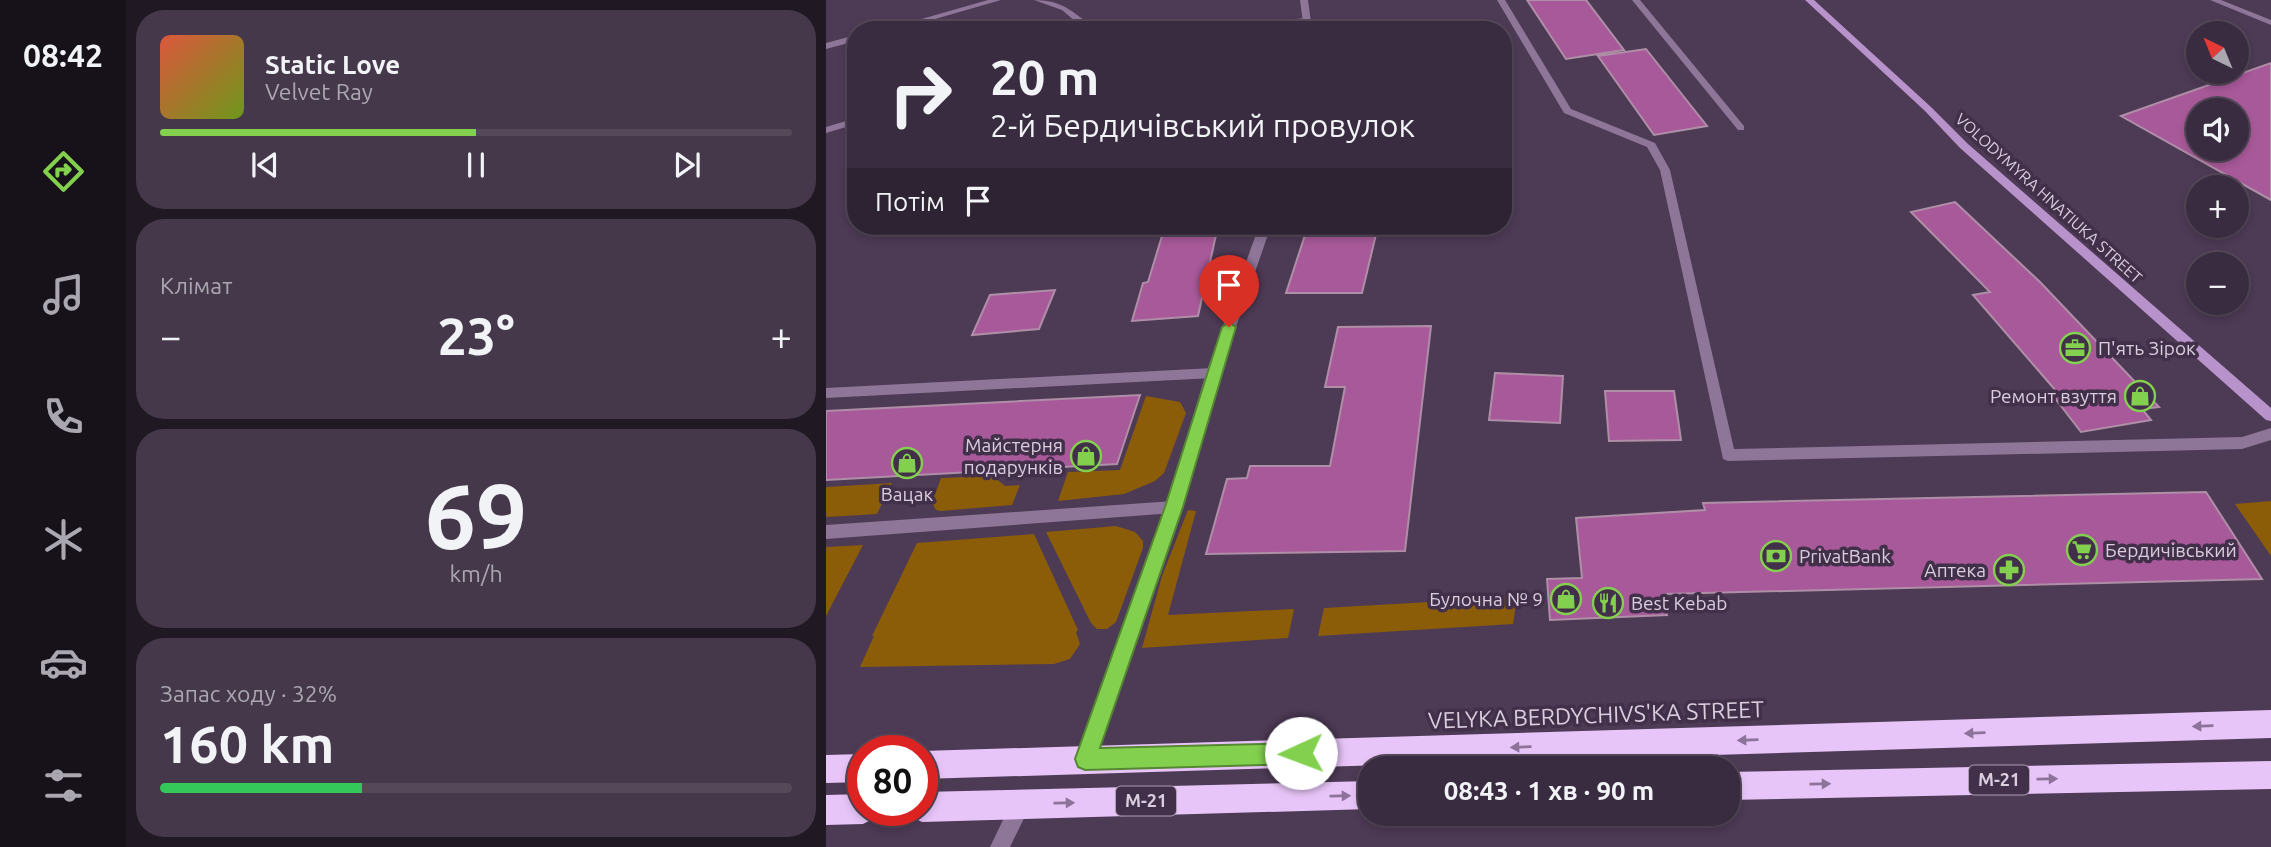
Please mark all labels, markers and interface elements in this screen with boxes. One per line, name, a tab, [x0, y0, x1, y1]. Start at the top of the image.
north arrow	[2186, 21, 2249, 84]
map controls	[2186, 21, 2249, 315]
text: 08:42	[23, 37, 103, 73]
icon: right	[875, 49, 966, 140]
text: 20 m	[990, 49, 1099, 104]
text: Static Love	[265, 50, 400, 79]
text: Velvet Ray	[265, 79, 373, 104]
button: sound	[2186, 98, 2249, 161]
text: 2-й Бердичівський провулок	[990, 107, 1415, 143]
street label: VOLODYMYRA HNATIUKA STREET	[1952, 109, 2146, 287]
icon: previous	[246, 146, 284, 184]
icon: pause	[457, 146, 495, 184]
icon: next	[668, 146, 706, 184]
icon: directions	[39, 147, 88, 196]
button: +	[2186, 175, 2249, 238]
icon: arrive	[959, 182, 997, 220]
text: Потім	[875, 187, 945, 216]
button: −	[2186, 252, 2249, 315]
pin	[1199, 255, 1259, 327]
icon: arrive	[1210, 266, 1248, 304]
icon: music	[39, 270, 88, 319]
text: Клімат	[160, 273, 232, 298]
text: 23°	[437, 307, 515, 365]
text: −	[160, 315, 181, 357]
text: +	[771, 315, 792, 357]
office icon: П'ять Зірок	[2058, 331, 2092, 365]
place label: П'ять Зірок	[2098, 337, 2196, 359]
shop icon: Ремонт взуття	[2123, 379, 2157, 413]
place label: Ремонт взуття	[1990, 385, 2117, 407]
icon: phone	[39, 392, 88, 441]
place label: Майстерня подарунків	[964, 434, 1063, 478]
shop icon: Майстерня подарунків	[1069, 439, 1103, 473]
shop icon: Вацак	[890, 446, 924, 480]
text: 69	[425, 464, 527, 566]
place label: Вацак	[881, 483, 933, 505]
icon: climate	[39, 515, 88, 564]
supermarket icon: Бердичівський	[2065, 533, 2099, 567]
bank icon: PrivatBank	[1759, 539, 1793, 573]
place label: Бердичівський	[2105, 539, 2237, 561]
place label: PrivatBank	[1799, 545, 1891, 567]
pharmacy icon: Аптека	[1992, 553, 2026, 587]
place label: Аптека	[1924, 559, 1986, 581]
text: km/h	[449, 561, 503, 586]
shop icon: Булочна № 9	[1549, 582, 1583, 616]
restaurant icon: Best Kebab	[1591, 586, 1625, 620]
place label: Булочна № 9	[1429, 588, 1543, 610]
place label: Best Kebab	[1631, 592, 1727, 614]
icon: car	[39, 638, 88, 687]
text: Запас ходу · 32%	[160, 681, 337, 706]
street label: VELYKA BERDYCHIVS'KA STREET	[1428, 696, 1765, 733]
text: 160 km	[160, 715, 334, 773]
position arrow	[1264, 716, 1338, 790]
one-way arrow	[2192, 720, 2214, 732]
one-way arrow	[1964, 728, 1986, 739]
speed limit sign: 80	[847, 735, 938, 826]
one-way arrow	[1737, 735, 1759, 746]
one-way arrow	[1509, 741, 1531, 753]
icon: filters	[39, 761, 88, 810]
road number: М-21	[1969, 766, 2029, 794]
one-way arrow	[2037, 773, 2059, 785]
text: 08:43 · 1 хв · 90 m	[1444, 776, 1654, 805]
one-way arrow	[1809, 778, 1831, 790]
road number: М-21	[1116, 786, 1176, 816]
one-way arrow	[1330, 790, 1352, 802]
one-way arrow	[1053, 797, 1075, 809]

